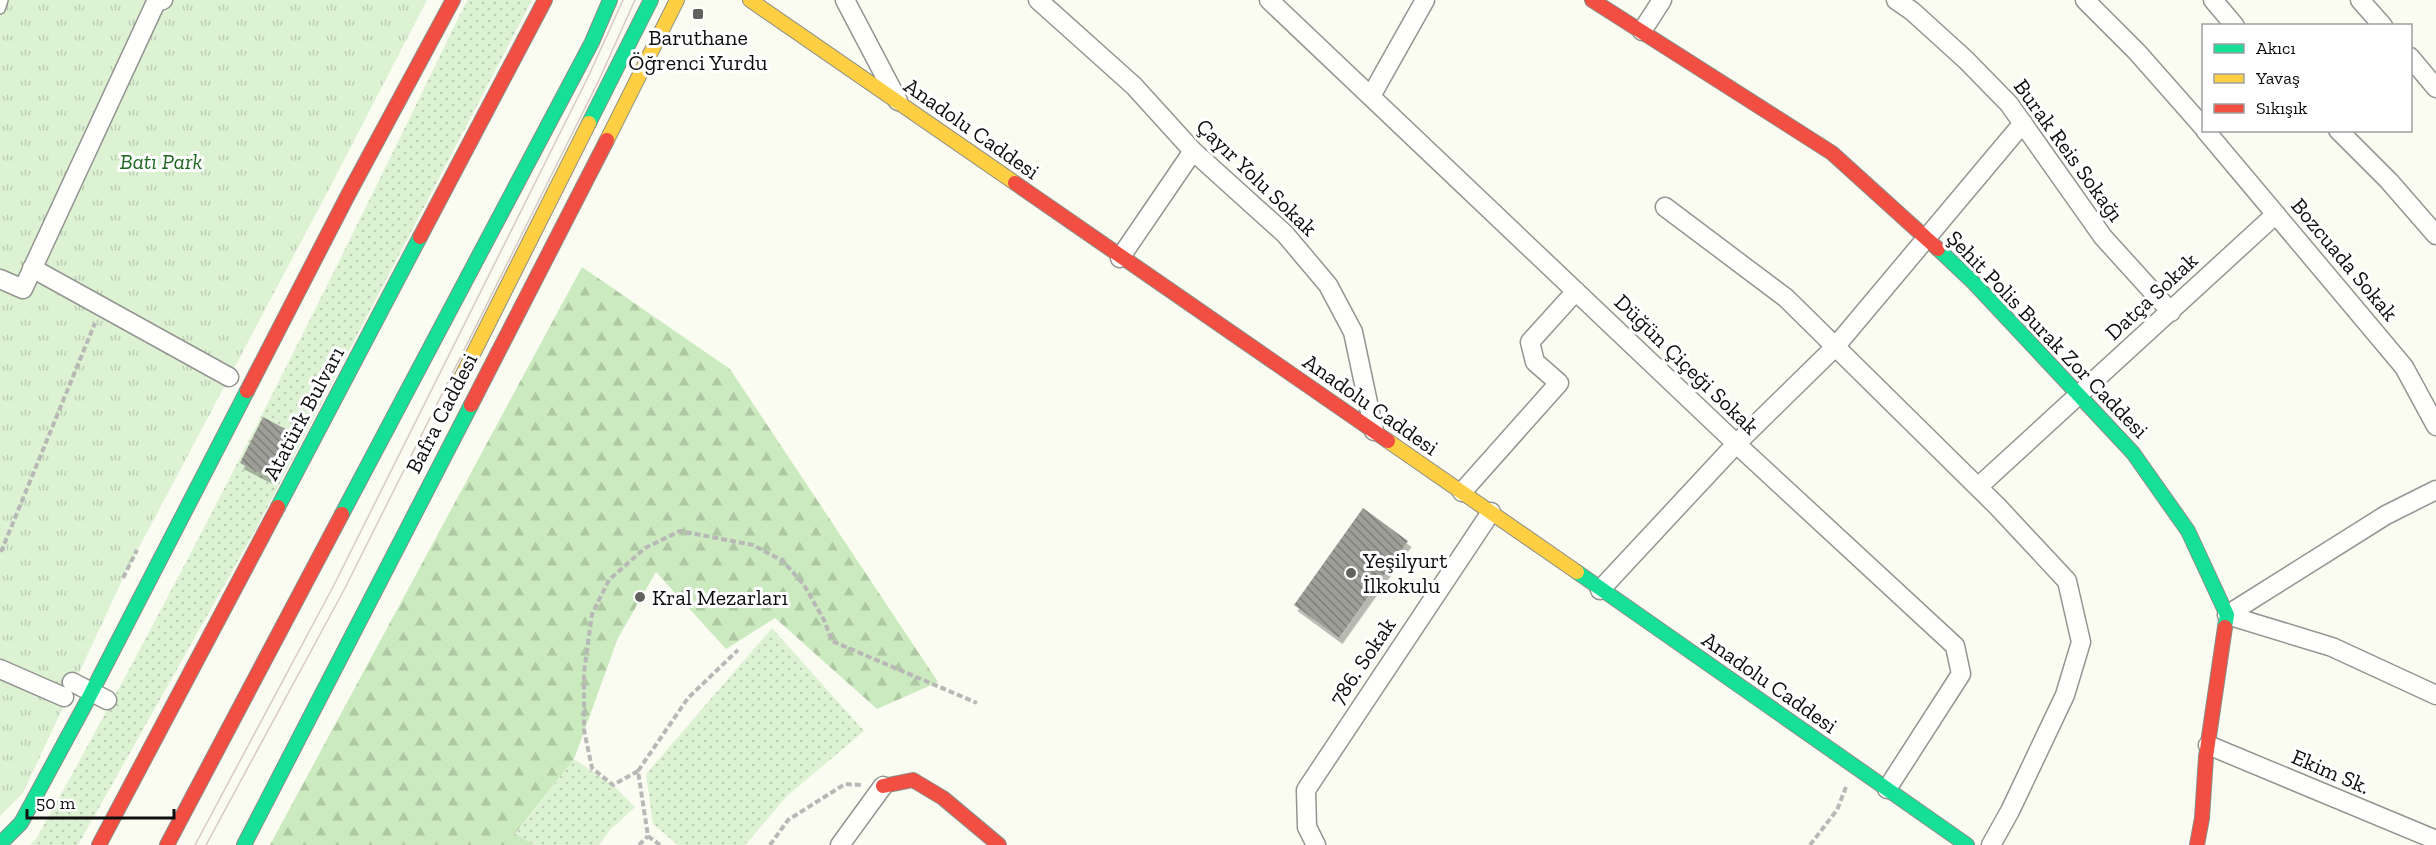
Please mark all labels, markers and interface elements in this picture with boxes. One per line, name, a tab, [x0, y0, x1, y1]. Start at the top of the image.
marker: Baruthane Öğrenci Yurdu	[691, 7, 705, 21]
place label: Baruthane Öğrenci Yurdu	[628, 24, 768, 76]
legend	[2202, 24, 2412, 132]
text: Akıcı	[2256, 37, 2295, 59]
text: Yavaş	[2255, 67, 2300, 89]
street label: Anadolu Caddesi	[899, 72, 1045, 185]
street label: Burak Reis Sokağı	[2008, 74, 2129, 227]
text: Sıkışık	[2256, 97, 2308, 119]
street label: Çayır Yolu Sokak	[1191, 113, 1323, 242]
park label: Batı Park	[120, 148, 202, 175]
street label: Bozcuada Sokak	[2285, 192, 2404, 327]
street label: Şehit Polis Burak Zor Caddesi	[1941, 225, 2154, 444]
street label: Datça Sokak	[2100, 246, 2204, 346]
street label: Düğün Çiçeği Sokak	[1609, 288, 1765, 441]
street label: Atatürk Bulvarı	[257, 342, 350, 485]
street label: Anadolu Caddesi	[1298, 348, 1444, 461]
street label: Bafra Caddesi	[400, 349, 483, 478]
place label: Yeşilyurt İlkokulu	[1362, 547, 1448, 599]
marker: Yeşilyurt İlkokulu	[1344, 566, 1358, 580]
place label: Kral Mezarları	[652, 584, 788, 611]
marker: Kral Mezarları	[633, 590, 647, 604]
street label: 786. Sokak	[1323, 612, 1402, 710]
street label: Anadolu Caddesi	[1697, 626, 1843, 739]
street label: Ekim Sk.	[2288, 743, 2374, 800]
scale bar	[27, 782, 174, 820]
text: 50 m	[36, 792, 76, 814]

